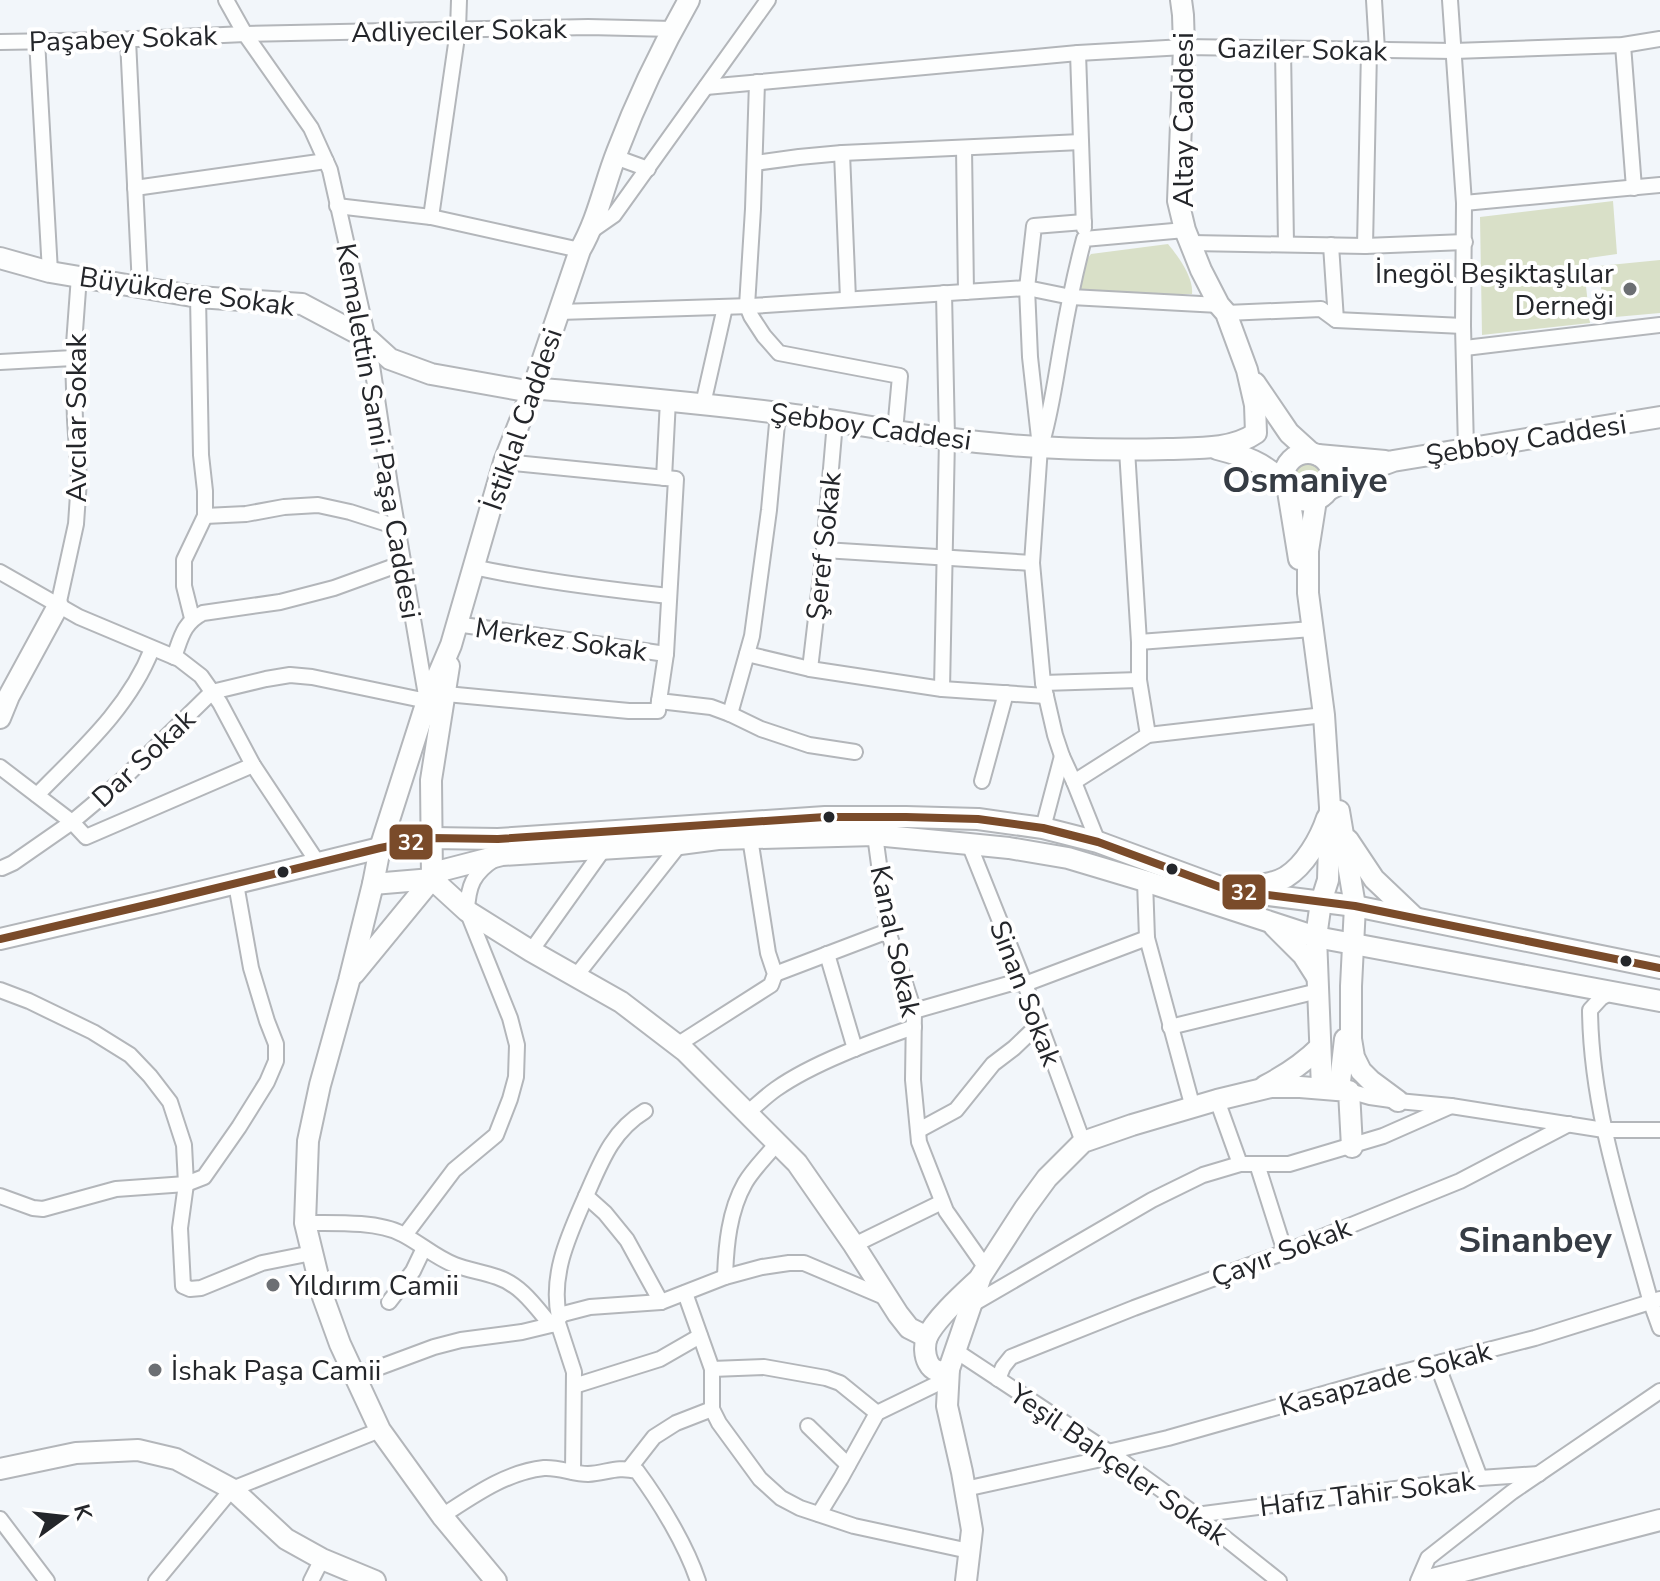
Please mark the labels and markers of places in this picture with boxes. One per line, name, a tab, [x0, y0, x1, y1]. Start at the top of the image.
place label: İnegöl Beşiktaşlılar Derneği	[1375, 255, 1614, 325]
marker: İnegöl Beşiktaşlılar Derneği	[1621, 280, 1639, 298]
unlabelled marker	[821, 809, 837, 825]
unlabelled marker	[1164, 861, 1180, 877]
unlabelled marker	[275, 864, 291, 880]
unlabelled marker	[1618, 953, 1634, 969]
place label: Yıldırım Camii	[288, 1267, 459, 1305]
marker: Yıldırım Camii	[264, 1276, 282, 1294]
place label: İshak Paşa Camii	[171, 1352, 381, 1390]
marker: İshak Paşa Camii	[146, 1361, 164, 1379]

